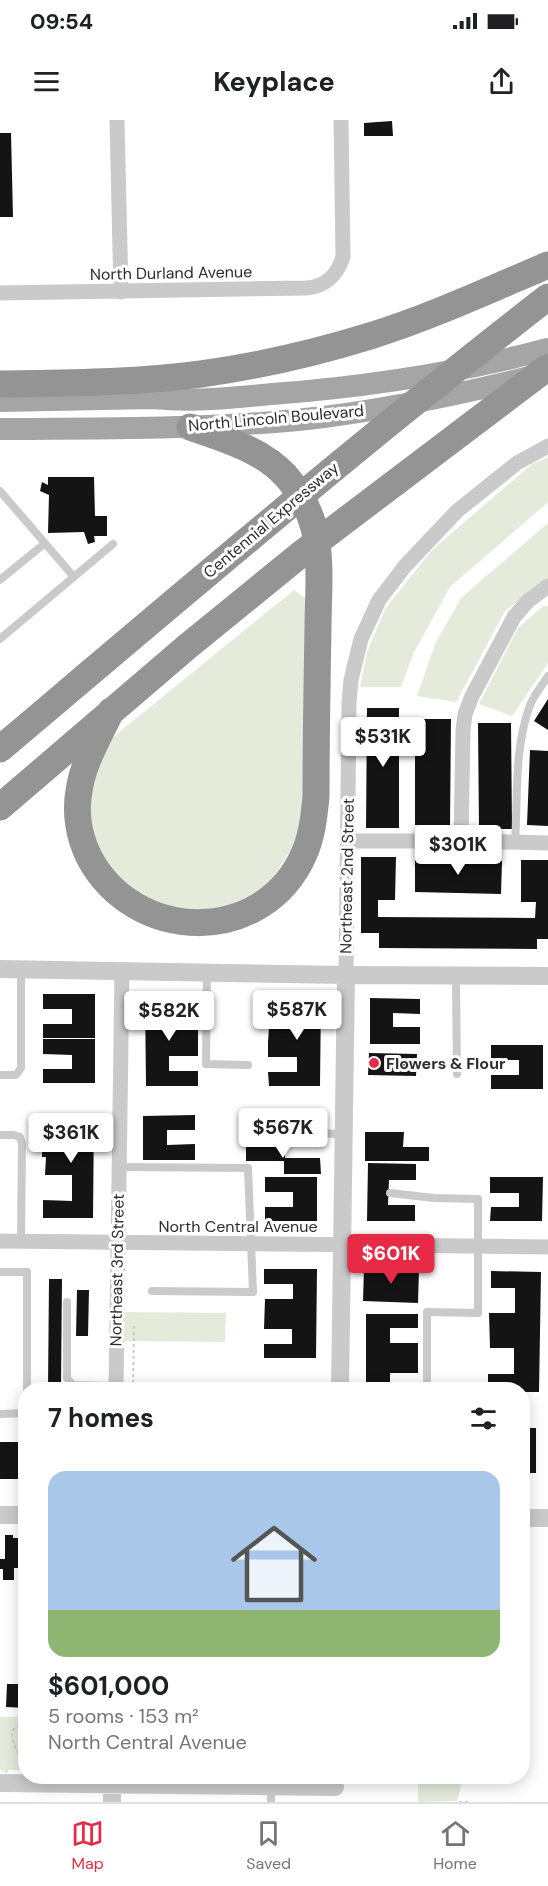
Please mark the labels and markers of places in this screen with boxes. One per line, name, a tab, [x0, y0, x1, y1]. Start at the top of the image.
pin: $531K	[341, 717, 425, 768]
pin: $301K	[416, 825, 500, 876]
pin: $587K	[255, 990, 339, 1041]
pin: $582K	[127, 991, 211, 1042]
place label: Flowers & Flour	[386, 1053, 506, 1074]
marker: Flowers & Flour	[367, 1056, 381, 1070]
pin: $567K	[241, 1108, 325, 1159]
pin: $361K	[29, 1113, 113, 1164]
pin: $601K	[349, 1234, 433, 1285]

